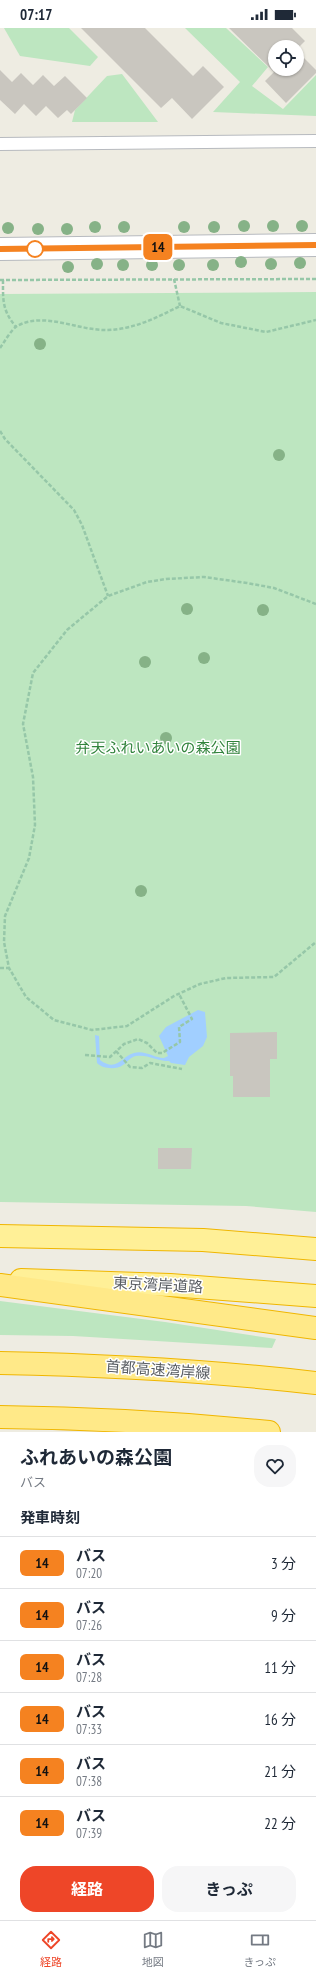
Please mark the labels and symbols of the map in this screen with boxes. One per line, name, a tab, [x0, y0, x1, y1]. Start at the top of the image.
line badge: 14	[140, 234, 176, 260]
unlabelled marker	[26, 240, 44, 258]
park label: 弁天ふれいあいの森公園	[75, 738, 241, 757]
street label: 東京湾岸道路	[113, 1273, 203, 1296]
street label: 首都高速湾岸線	[105, 1356, 211, 1383]

